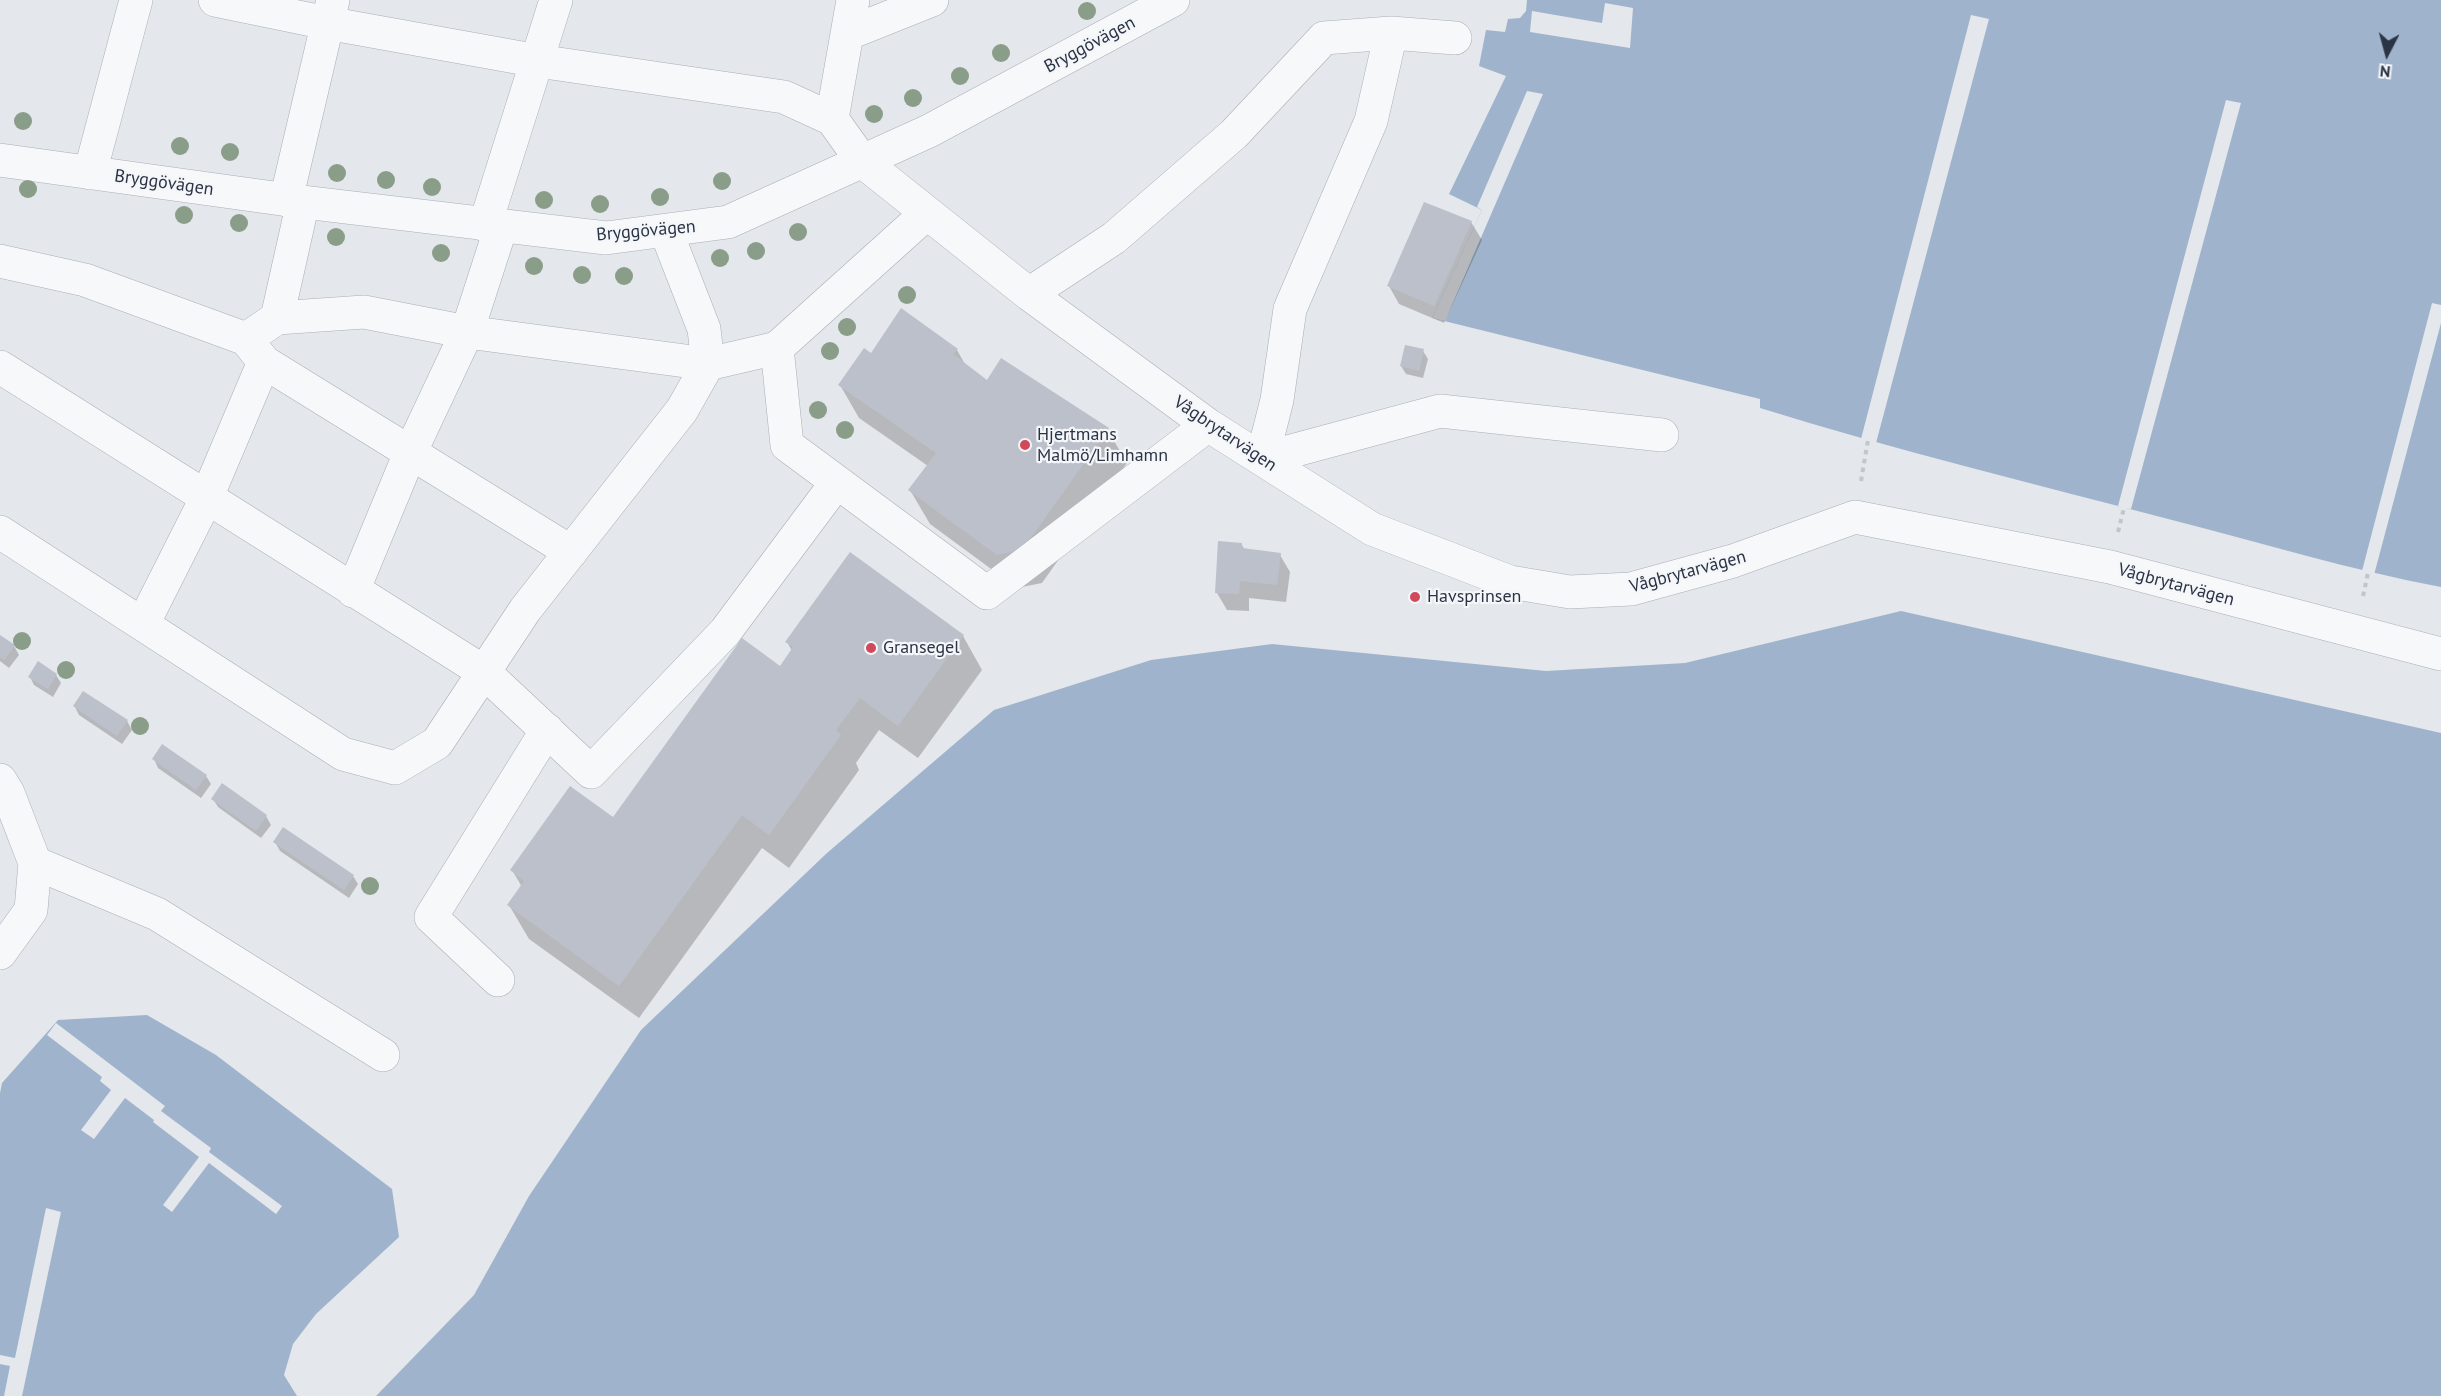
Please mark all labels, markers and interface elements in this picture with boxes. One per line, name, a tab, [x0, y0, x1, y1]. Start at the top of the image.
street label: Bryggövägen	[1041, 12, 1139, 78]
north arrow	[2357, 24, 2417, 84]
text: N	[2379, 61, 2391, 82]
street label: Bryggövägen	[113, 165, 215, 201]
street label: Bryggövägen	[595, 216, 697, 246]
street label: Vågbrytarvägen	[1169, 392, 1281, 476]
place label: Hjertmans Malmö/Limhamn	[1037, 424, 1168, 466]
marker: Hjertmans Malmö/Limhamn	[1018, 438, 1032, 452]
street label: Vågbrytarvägen	[1627, 546, 1749, 598]
street label: Vågbrytarvägen	[2115, 559, 2237, 611]
place label: Havsprinsen	[1427, 586, 1521, 608]
marker: Havsprinsen	[1408, 590, 1422, 604]
place label: Gransegel	[883, 637, 959, 659]
marker: Gransegel	[864, 641, 878, 655]

